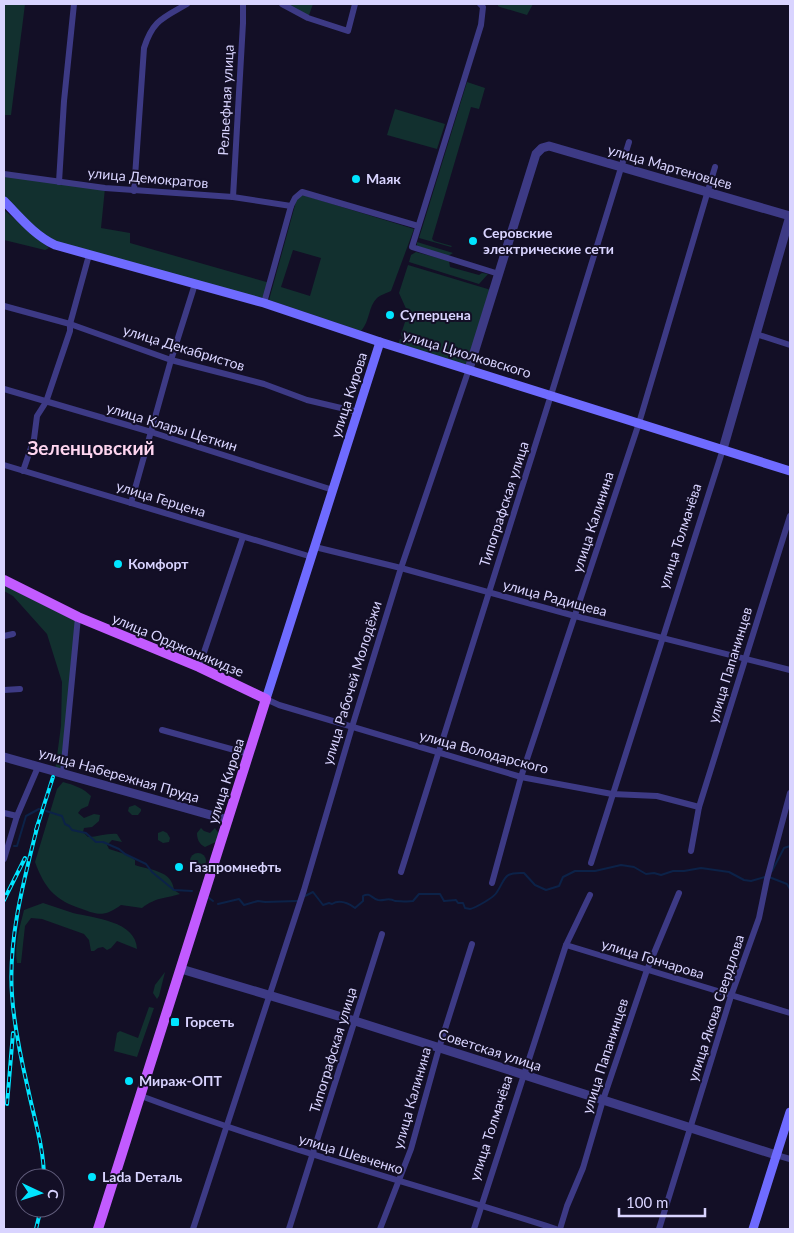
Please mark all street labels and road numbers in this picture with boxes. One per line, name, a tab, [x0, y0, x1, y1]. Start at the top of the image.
street label: Рельефная улица	[214, 44, 237, 156]
street label: улица Мартеновцев	[606, 141, 734, 192]
street label: улица Демократов	[87, 164, 209, 191]
street label: улица Декабристов	[121, 321, 247, 374]
street label: улица Циолковского	[401, 326, 533, 381]
street label: улица Кирова	[327, 350, 370, 440]
street label: улица Клары Цеткин	[105, 399, 240, 455]
street label: Типографская улица	[475, 439, 532, 569]
street label: улица Калинина	[568, 469, 617, 574]
street label: улица Герцена	[114, 477, 208, 520]
street label: улица Толмачёва	[654, 481, 705, 591]
street label: улица Радищева	[501, 575, 609, 620]
street label: улица Рабочей Молодёжи	[318, 599, 385, 767]
street label: улица Папанинцев	[704, 605, 755, 725]
street label: улица Орджоникидзе	[110, 609, 247, 680]
street label: улица Володарского	[418, 726, 551, 777]
street label: улица Кирова	[204, 736, 247, 826]
street label: улица Набережная Пруда	[37, 743, 201, 806]
street label: улица Якова Свердлова	[684, 932, 747, 1083]
street label: улица Гончарова	[600, 935, 707, 982]
street label: Типографская улица	[305, 985, 360, 1115]
street label: улица Папанинцев	[578, 996, 631, 1116]
street label: Советская улица	[436, 1025, 544, 1074]
street label: улица Калинина	[389, 1045, 434, 1151]
street label: улица Толмачёва	[465, 1073, 516, 1183]
street label: улица Шевченко	[297, 1130, 406, 1178]

